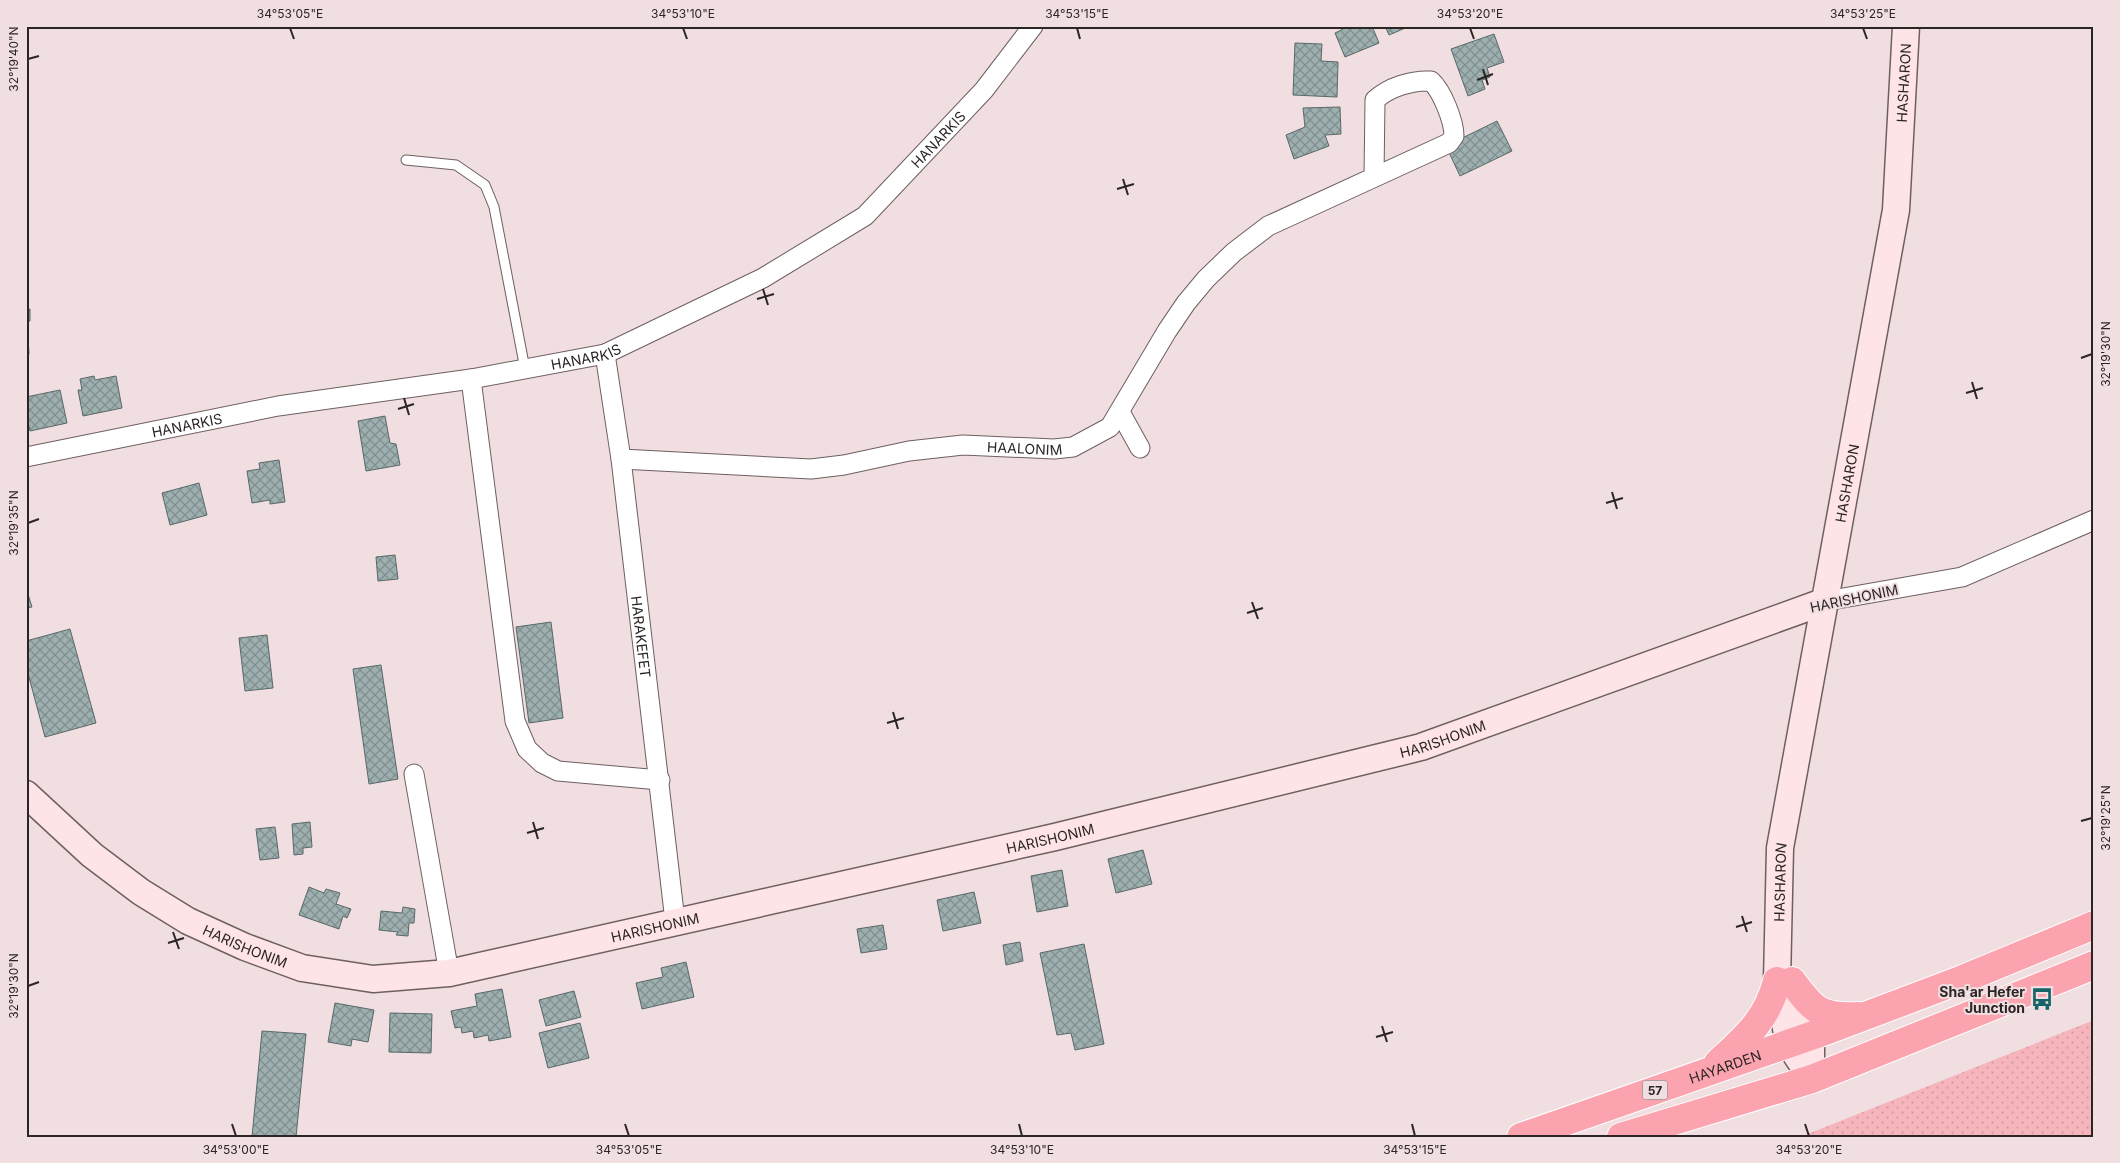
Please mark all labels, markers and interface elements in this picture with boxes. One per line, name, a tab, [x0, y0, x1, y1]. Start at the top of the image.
text: 34°53'05"E	[257, 6, 323, 21]
text: 34°53'10"E	[651, 6, 715, 21]
text: 34°53'15"E	[1045, 6, 1109, 21]
text: 34°53'20"E	[1437, 6, 1503, 21]
text: 34°53'25"E	[1830, 6, 1896, 21]
text: 32°19'40"N	[6, 26, 21, 92]
street label: HASHARON	[1892, 43, 1914, 123]
street label: HANARKIS	[907, 107, 969, 171]
text: 32°19'30"N	[2098, 321, 2113, 387]
street label: HANARKIS	[549, 339, 624, 372]
street label: HANARKIS	[150, 409, 223, 440]
street label: HAALONIM	[987, 438, 1063, 458]
street label: HASHARON	[1831, 442, 1862, 524]
text: 32°19'35"N	[6, 490, 21, 556]
street label: HARISHONIM	[1808, 580, 1900, 616]
street label: HARAKEFET	[629, 595, 655, 678]
street label: HARISHONIM	[1398, 716, 1488, 760]
text: 32°19'25"N	[2098, 785, 2113, 851]
street label: HARISHONIM	[1004, 819, 1096, 856]
street label: HASHARON	[1770, 841, 1789, 922]
street label: HARISHONIM	[609, 909, 701, 945]
street label: HARISHONIM	[200, 921, 290, 970]
text: 32°19'30"N	[6, 953, 21, 1019]
place label: Sha'ar Hefer Junction	[1939, 983, 2025, 1016]
bus stop icon: Sha'ar Hefer Junction	[2029, 986, 2055, 1012]
street label: HAYARDEN	[1687, 1045, 1763, 1086]
road number: 57	[1642, 1080, 1668, 1100]
text: 34°53'00"E	[203, 1142, 269, 1157]
text: 34°53'05"E	[596, 1142, 662, 1157]
text: 34°53'10"E	[990, 1142, 1054, 1157]
text: 34°53'15"E	[1383, 1142, 1447, 1157]
text: 34°53'20"E	[1776, 1142, 1842, 1157]

